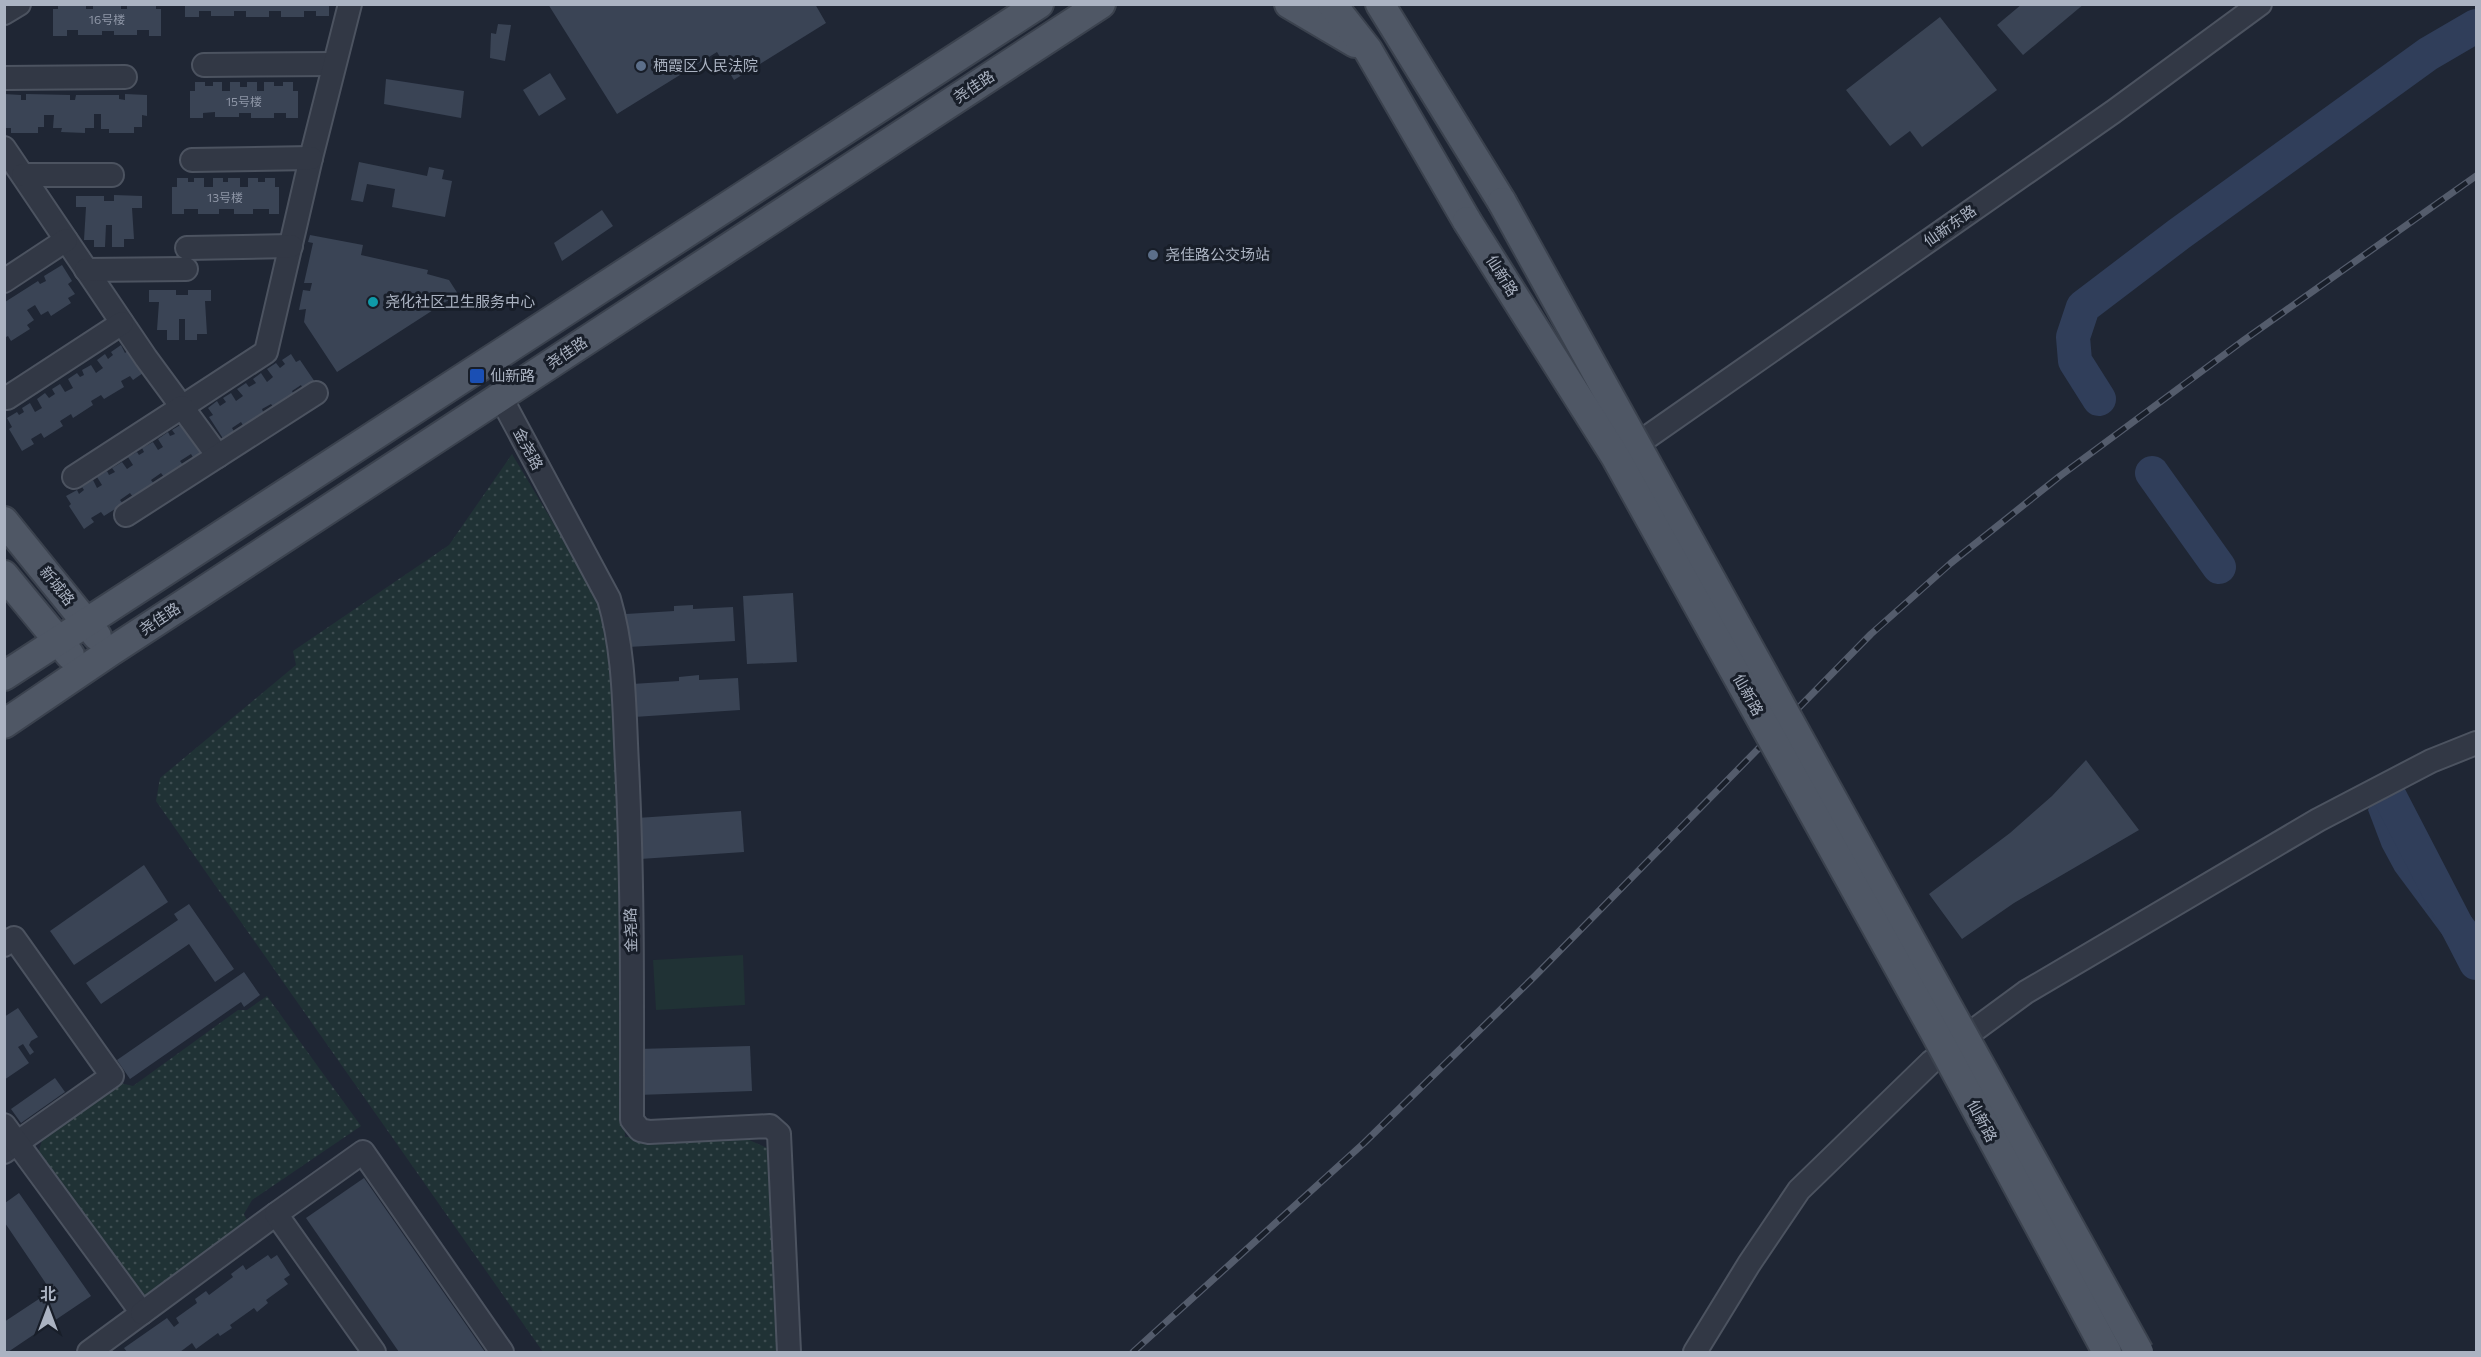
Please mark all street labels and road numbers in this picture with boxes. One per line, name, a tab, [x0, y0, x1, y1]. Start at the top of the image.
street label: 尧佳路	[950, 66, 997, 106]
street label: 仙新东路	[1920, 201, 1979, 250]
street label: 仙新路	[1483, 252, 1522, 299]
street label: 尧佳路	[543, 332, 590, 372]
street label: 金尧路	[510, 424, 547, 473]
street label: 新城路	[37, 562, 79, 609]
street label: 尧佳路	[136, 598, 183, 638]
street label: 仙新路	[1730, 670, 1768, 719]
street label: 金尧路	[621, 907, 639, 953]
street label: 仙新路	[1964, 1096, 2001, 1145]

